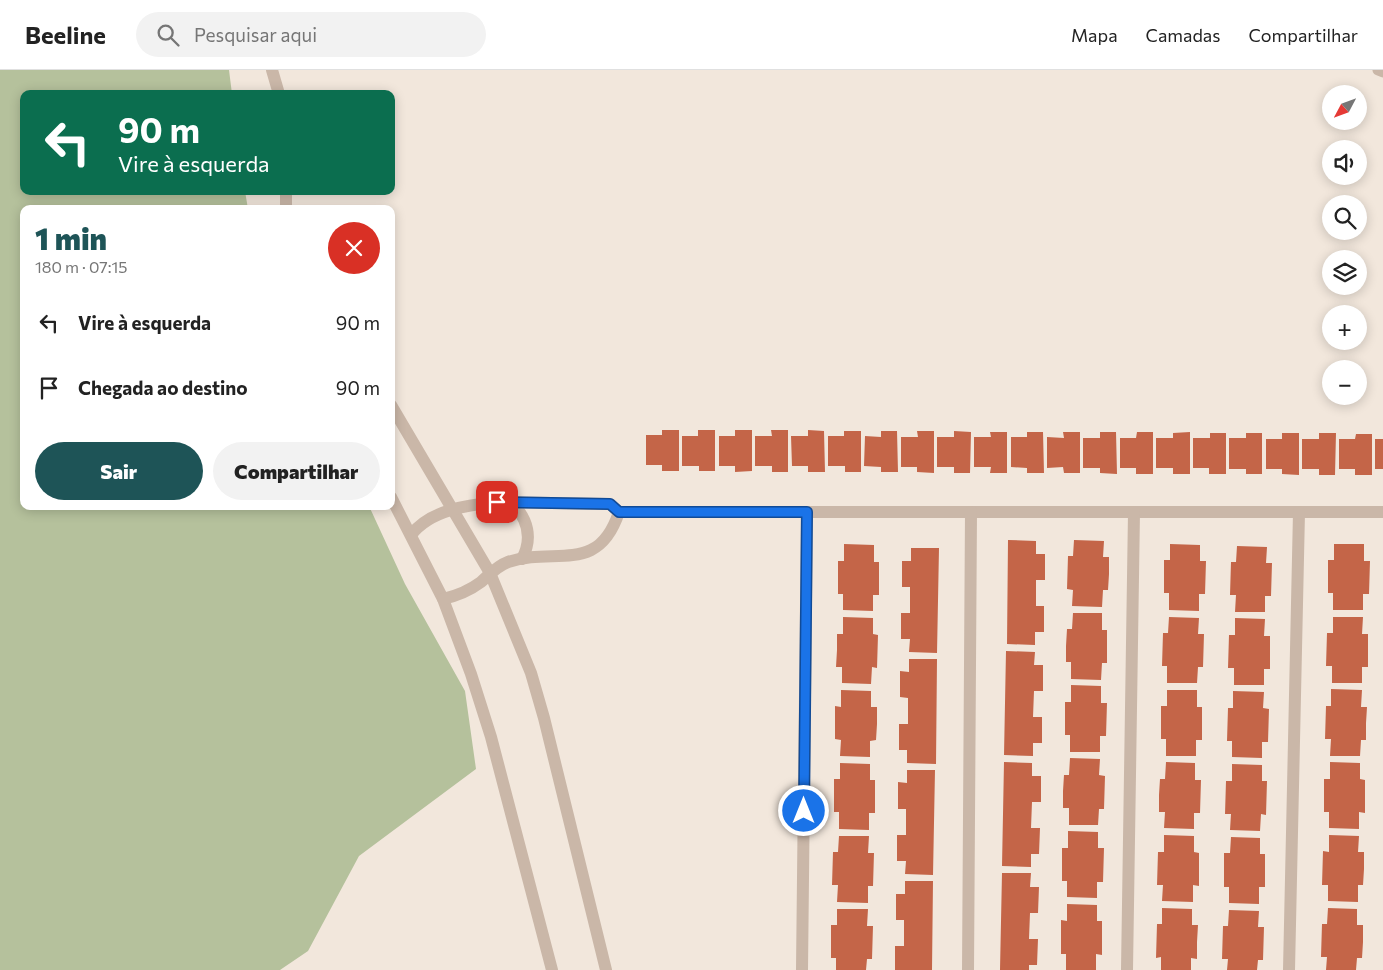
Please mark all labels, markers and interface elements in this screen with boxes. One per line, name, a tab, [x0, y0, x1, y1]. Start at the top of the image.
search box	[136, 12, 486, 57]
text: Beeline	[25, 20, 106, 49]
icon: search	[154, 21, 182, 49]
text: Pesquisar aqui	[194, 23, 317, 46]
text: Mapa	[1071, 24, 1118, 46]
text: Camadas	[1146, 24, 1220, 46]
text: Compartilhar	[1248, 24, 1358, 46]
north arrow	[1322, 85, 1368, 130]
map controls	[1322, 85, 1367, 405]
text: 90 m	[118, 107, 200, 150]
icon: left	[35, 110, 100, 175]
button: sound	[1322, 140, 1367, 185]
text: Vire à esquerda	[118, 150, 270, 177]
button: search	[1322, 195, 1367, 240]
text: 1 min	[35, 219, 107, 256]
button: close	[328, 222, 380, 274]
button: layers	[1322, 250, 1367, 295]
text: 180 m · 07:15	[35, 257, 128, 276]
button: +	[1322, 305, 1367, 350]
icon: left	[35, 309, 63, 337]
text: Vire à esquerda	[78, 311, 211, 334]
text: 90 m	[336, 311, 380, 334]
button: −	[1322, 360, 1367, 405]
icon: arrive	[35, 374, 63, 402]
text: Chegada ao destino	[78, 376, 248, 399]
text: 90 m	[336, 376, 380, 399]
button: Sair	[35, 442, 203, 500]
button: Compartilhar	[213, 442, 380, 500]
pin	[476, 481, 518, 523]
icon: arrive	[483, 488, 511, 516]
position arrow	[777, 784, 829, 836]

